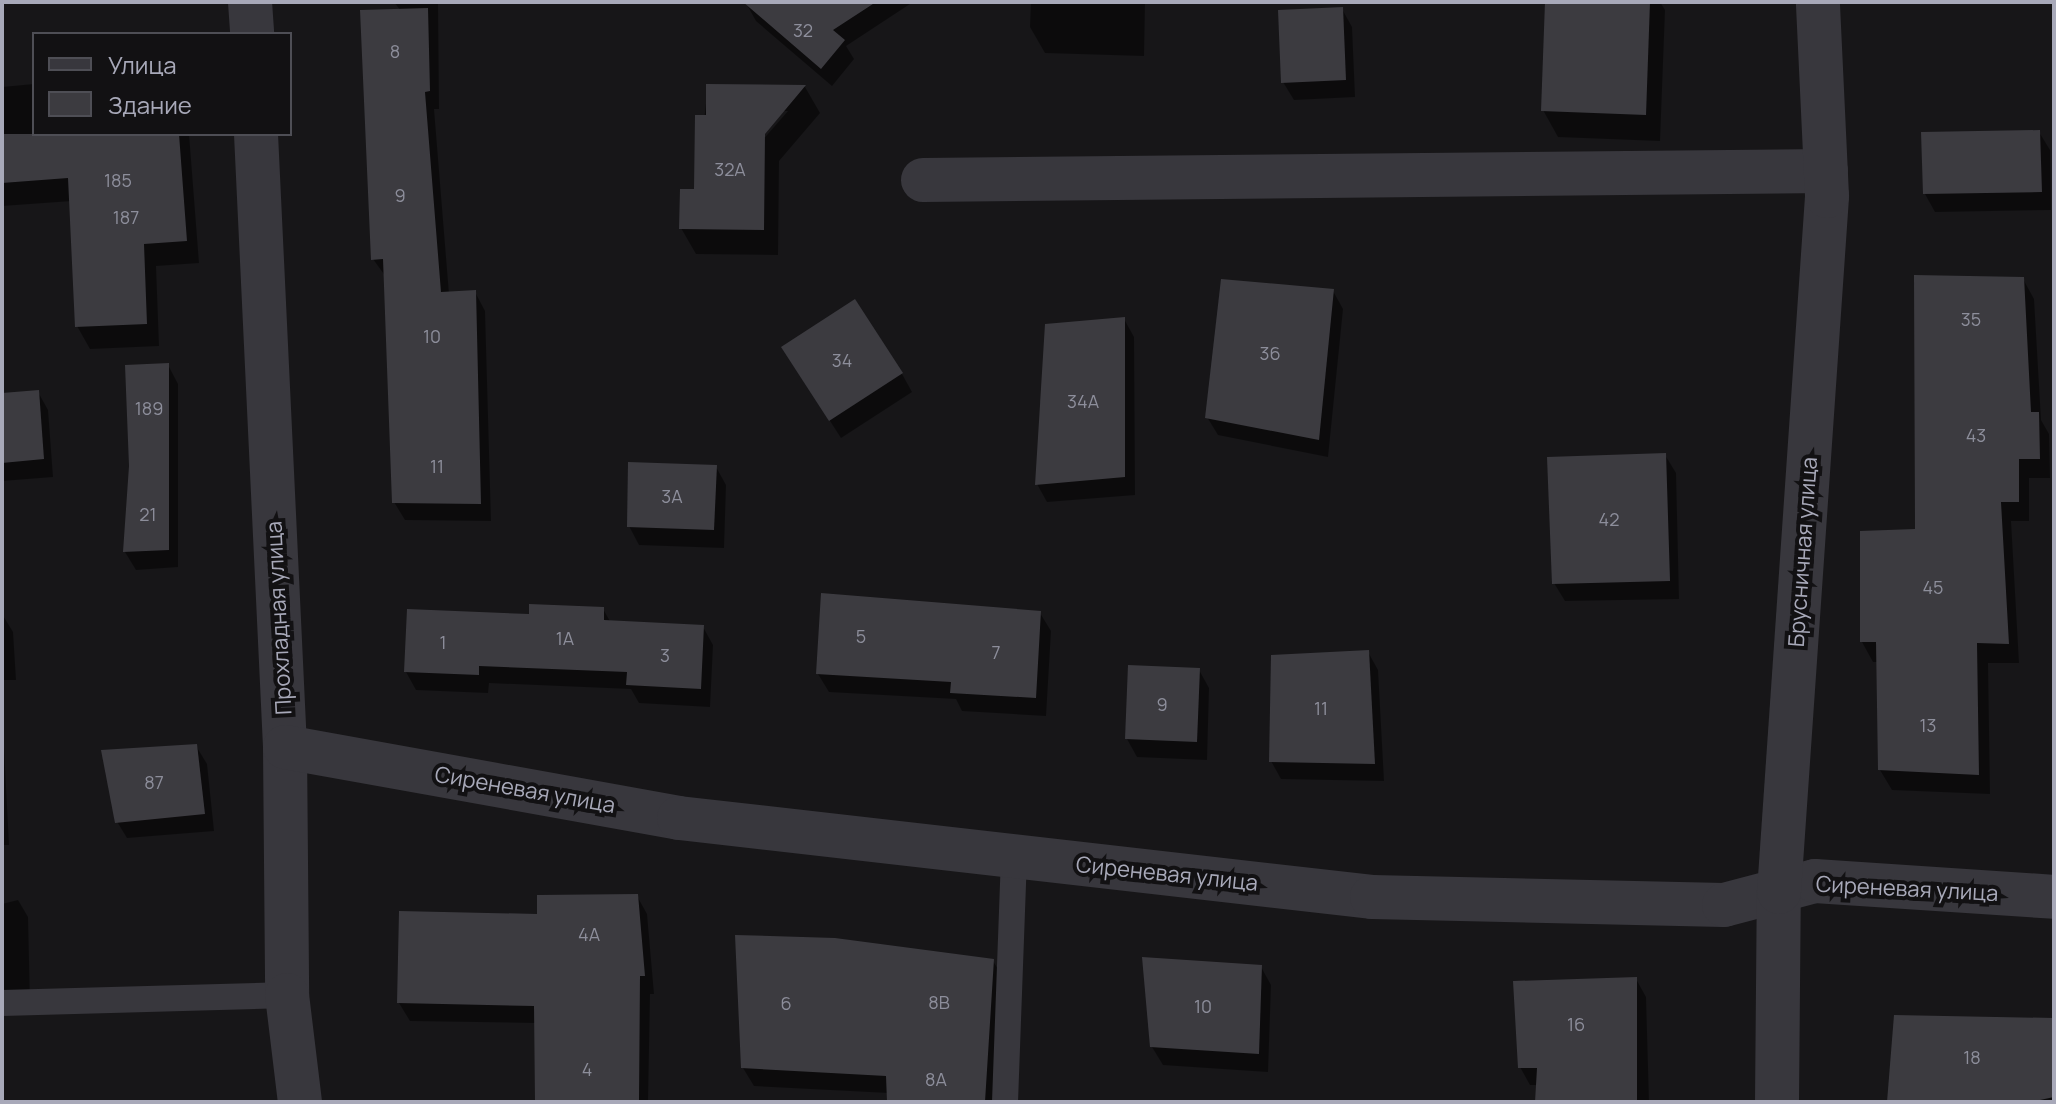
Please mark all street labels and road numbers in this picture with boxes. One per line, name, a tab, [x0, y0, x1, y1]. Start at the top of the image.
street label: Брусничная улица	[1783, 456, 1823, 648]
street label: Прохладная улица	[261, 520, 297, 716]
street label: Сиреневая улица	[433, 761, 617, 819]
street label: Сиреневая улица	[1075, 851, 1259, 897]
street label: Сиреневая улица	[1815, 871, 1999, 907]

